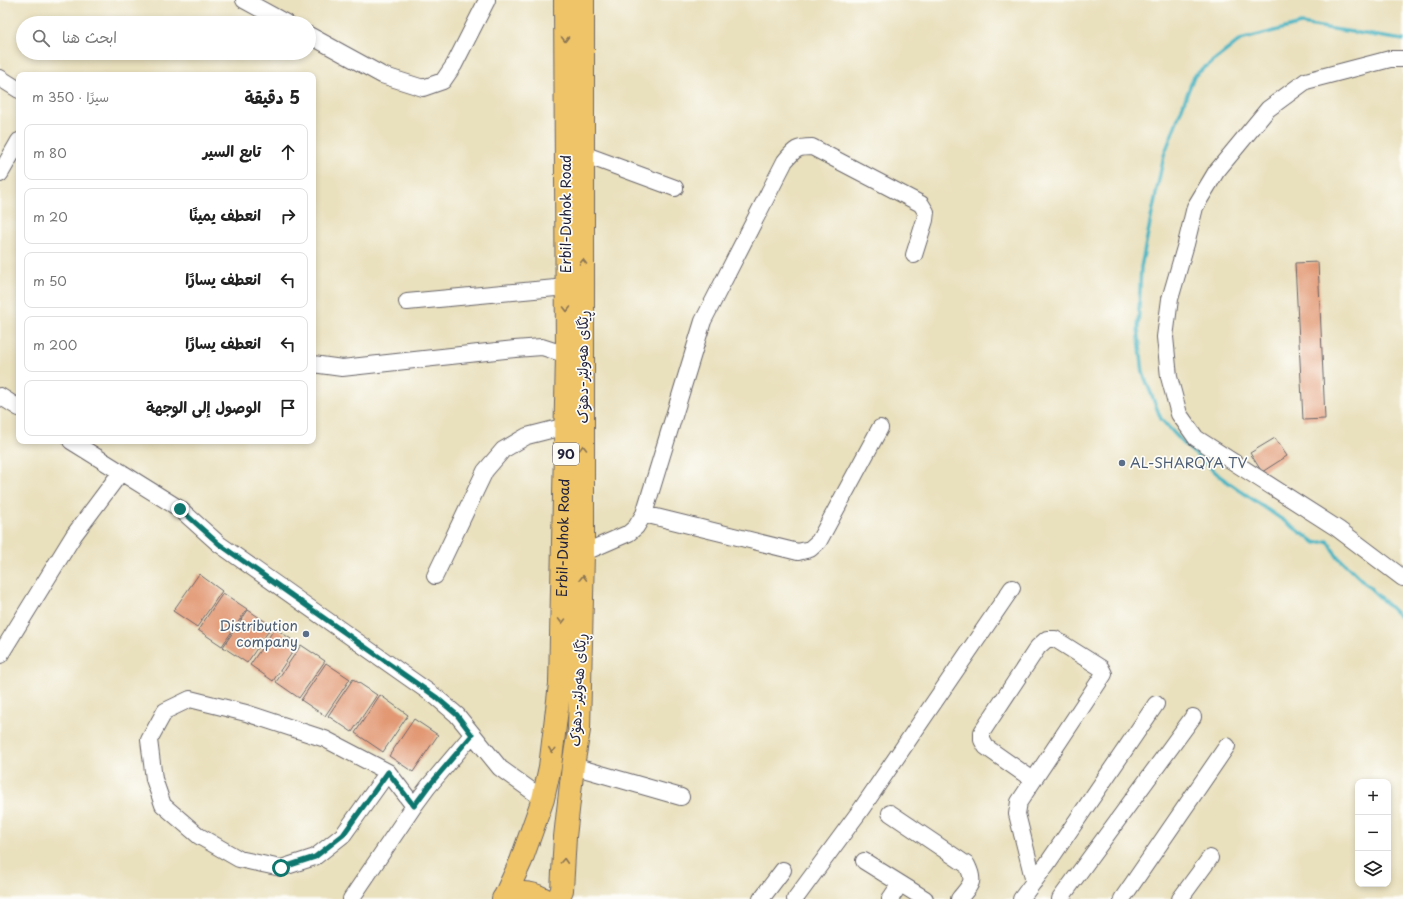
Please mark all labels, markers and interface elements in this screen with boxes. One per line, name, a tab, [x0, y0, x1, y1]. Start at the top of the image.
search box	[16, 16, 316, 60]
text: ابحث هنا	[62, 25, 117, 48]
icon: search	[30, 27, 52, 49]
one-way arrow	[561, 36, 569, 42]
text: 5 دقيقة	[244, 84, 300, 110]
text: سيرًا · 350 m	[32, 87, 109, 106]
text: تابع السير	[203, 139, 261, 162]
icon: ahead	[277, 141, 299, 163]
text: 80 m	[33, 143, 67, 162]
street label: Erbil-Duhok Road	[555, 155, 576, 273]
text: انعطف يمينًا	[189, 203, 261, 226]
icon: right	[277, 205, 299, 227]
text: 20 m	[33, 207, 68, 226]
one-way arrow	[579, 259, 587, 265]
text: انعطف يسارًا	[185, 267, 261, 290]
icon: left	[277, 269, 299, 291]
text: 50 m	[33, 271, 67, 290]
one-way arrow	[563, 306, 571, 312]
street label: ڕێگای هەولێر-دهۆک	[572, 310, 596, 424]
text: انعطف يسارًا	[185, 331, 261, 354]
icon: left	[277, 333, 299, 355]
text: 200 m	[33, 335, 77, 354]
text: الوصول إلى الوجهة	[146, 395, 261, 418]
icon: arrive	[277, 397, 299, 419]
road number: 90	[553, 443, 579, 465]
one-way arrow	[579, 445, 587, 451]
place label: AL-SHARQYA TV	[1130, 452, 1247, 473]
marker: AL-SHARQYA TV	[1117, 458, 1127, 468]
street label: Erbil-Duhok Road	[551, 478, 574, 597]
route end	[171, 500, 189, 518]
one-way arrow	[578, 575, 587, 581]
place label: Distribution company	[219, 615, 298, 652]
one-way arrow	[557, 618, 566, 624]
marker: Distribution company	[301, 629, 311, 639]
street label: ڕێگای هەولێر-دهۆک	[564, 633, 594, 747]
one-way arrow	[548, 747, 557, 754]
map controls	[1355, 779, 1391, 887]
button: +	[1355, 779, 1391, 815]
button: −	[1355, 815, 1391, 851]
button: layers	[1355, 851, 1391, 887]
one-way arrow	[559, 858, 568, 864]
route start	[272, 859, 290, 877]

